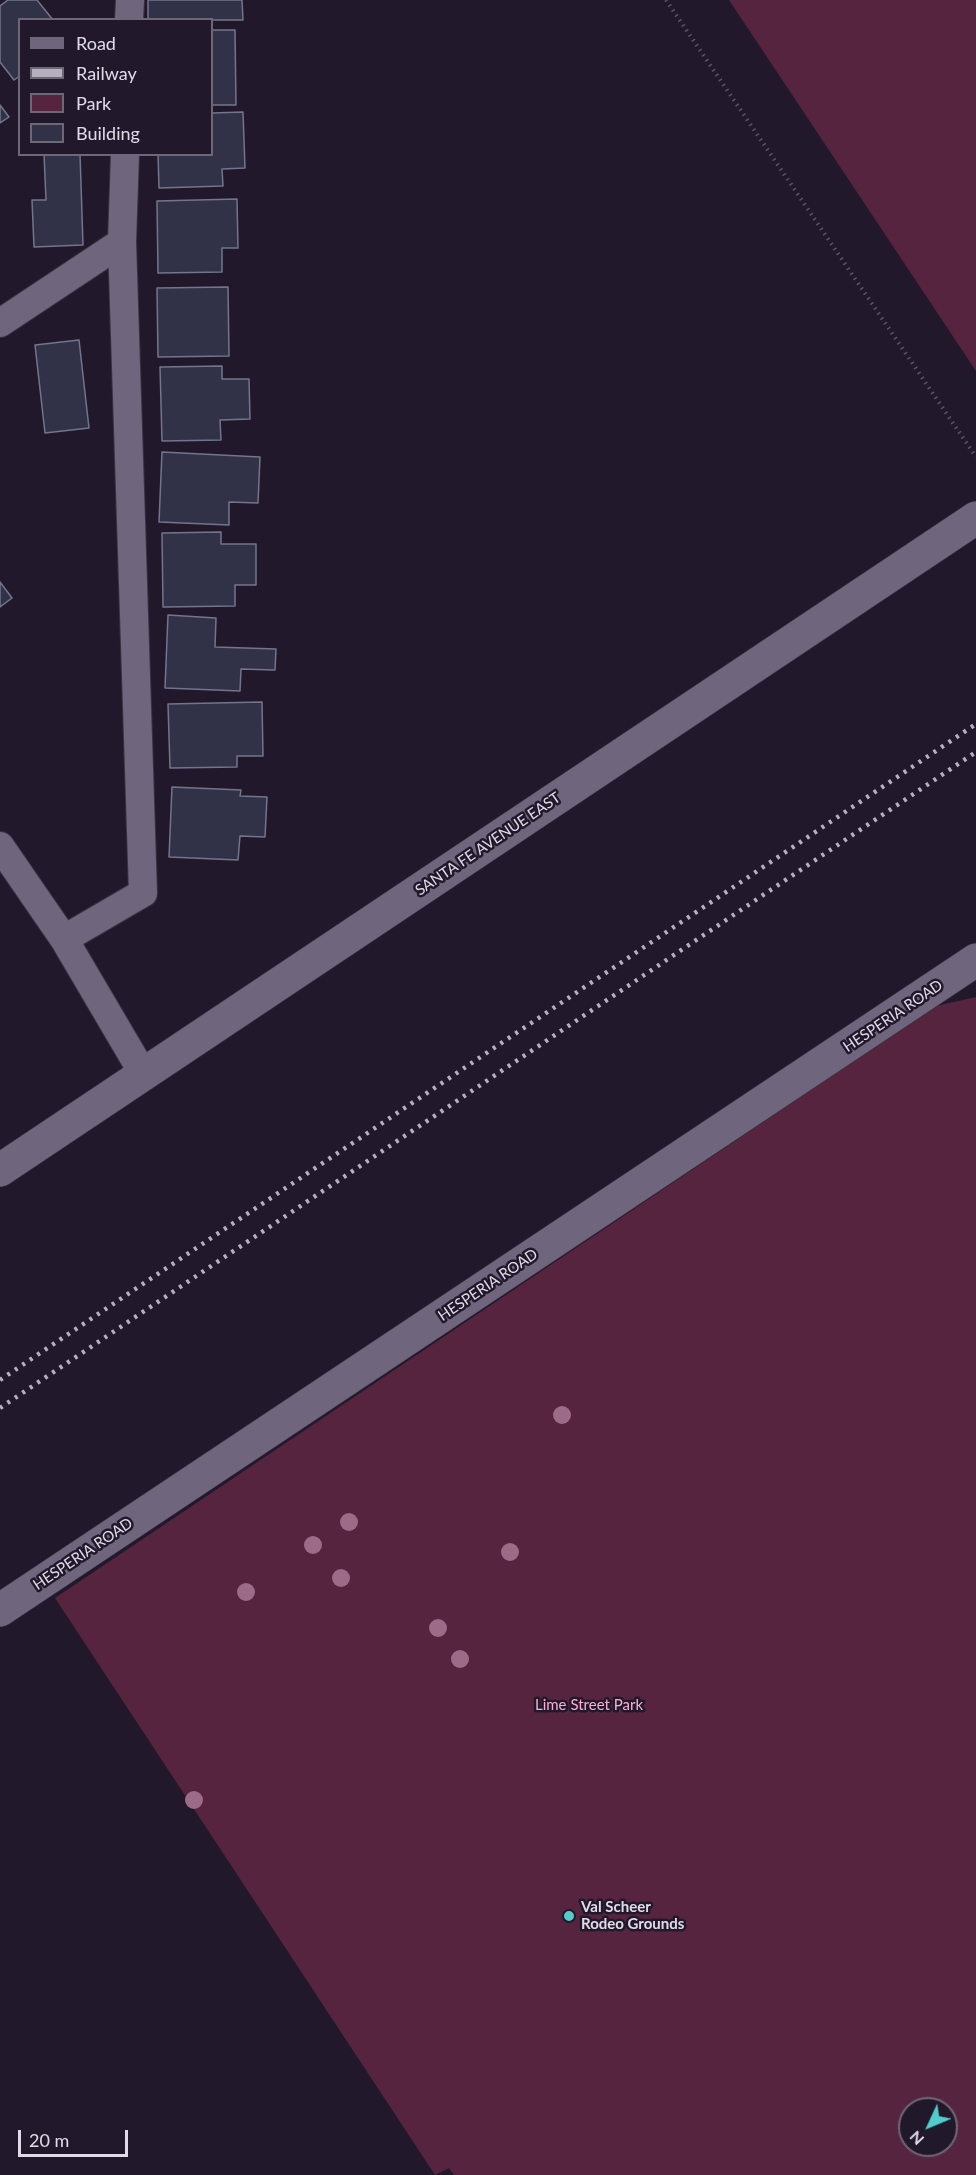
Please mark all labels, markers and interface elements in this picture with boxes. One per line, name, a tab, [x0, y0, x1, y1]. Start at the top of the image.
legend	[18, 18, 213, 156]
text: Road	[76, 32, 116, 54]
text: Railway	[76, 62, 137, 84]
text: Park	[76, 92, 111, 114]
text: Building	[76, 122, 140, 144]
street label: SANTA FE AVENUE EAST	[412, 789, 564, 899]
street label: HESPERIA ROAD	[840, 976, 946, 1056]
street label: HESPERIA ROAD	[435, 1245, 541, 1325]
street label: HESPERIA ROAD	[30, 1514, 136, 1594]
park label: Lime Street Park	[535, 1696, 643, 1714]
place label: Val Scheer Rodeo Grounds	[581, 1898, 684, 1933]
marker: Val Scheer Rodeo Grounds	[562, 1909, 576, 1923]
north arrow	[898, 2097, 958, 2157]
scale bar	[21, 2118, 130, 2156]
text: N	[905, 2127, 927, 2150]
text: 20 m	[29, 2129, 69, 2151]

